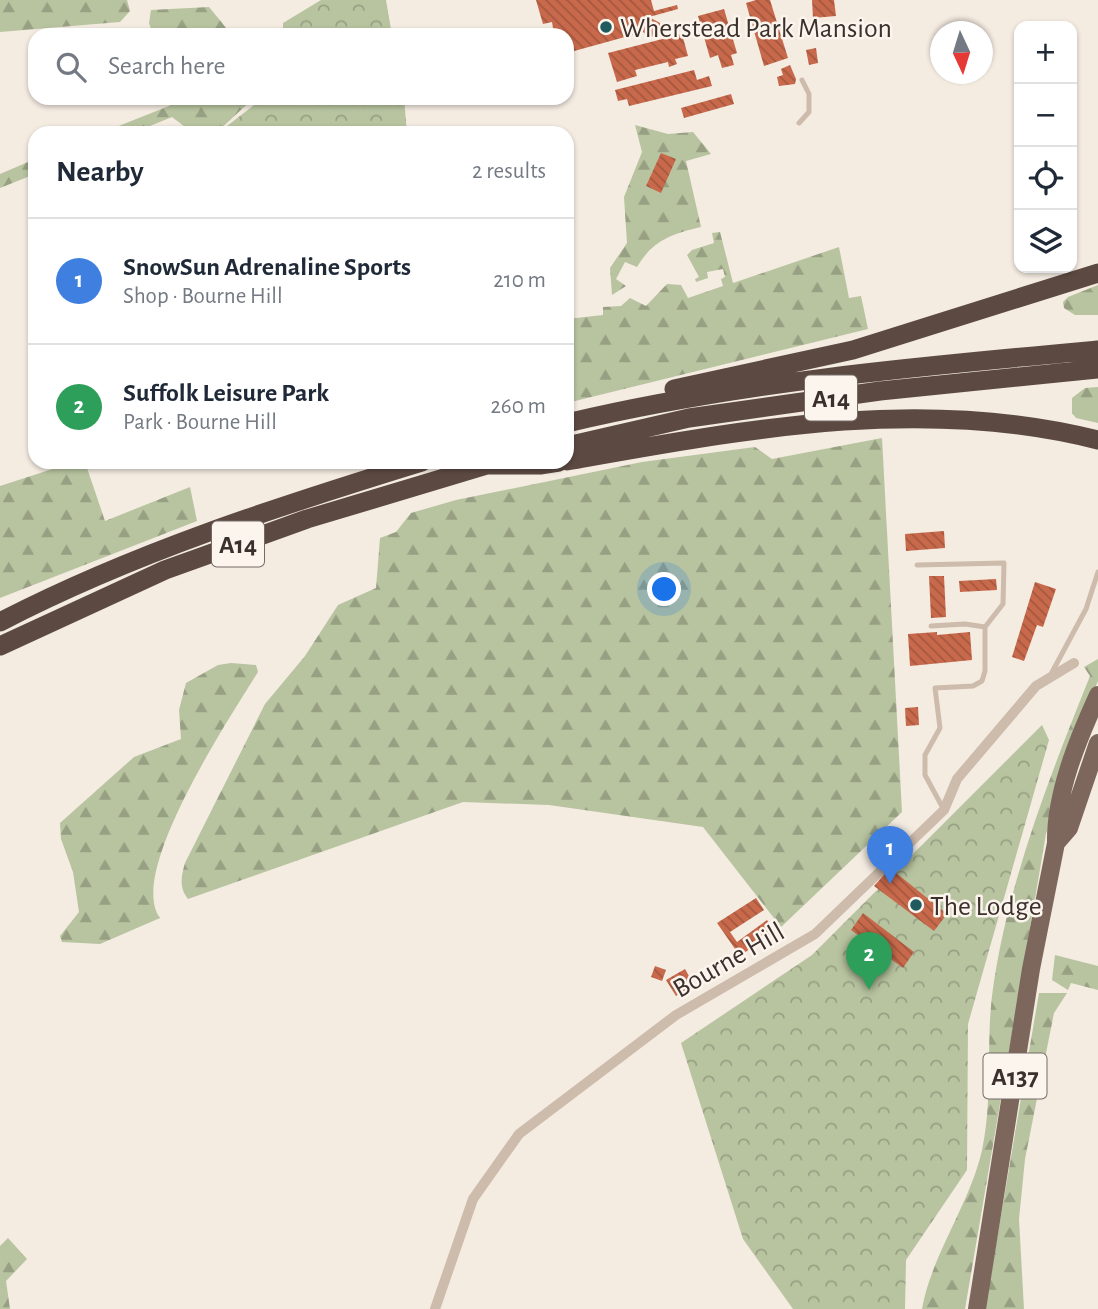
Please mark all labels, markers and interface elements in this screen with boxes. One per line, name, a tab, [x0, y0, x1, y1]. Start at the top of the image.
place label: Wherstead Park Mansion	[620, 15, 892, 43]
marker: Wherstead Park Mansion	[598, 19, 614, 35]
north arrow	[930, 21, 993, 84]
map controls	[1014, 21, 1077, 273]
button: +	[1014, 21, 1077, 84]
search box	[28, 28, 574, 105]
icon: search	[52, 48, 90, 86]
text: Search here	[108, 53, 226, 79]
button: −	[1014, 84, 1077, 147]
button: locate	[1014, 147, 1077, 210]
text: Nearby	[56, 157, 144, 187]
text: 2 results	[472, 160, 546, 183]
button: layers	[1014, 210, 1077, 273]
text: SnowSun Adrenaline Sports	[123, 254, 411, 280]
text: 1	[75, 269, 83, 292]
text: 210 m	[493, 269, 546, 292]
text: Shop · Bourne Hill	[123, 285, 283, 308]
road number: A14	[805, 376, 857, 420]
text: Suffolk Leisure Park	[123, 380, 329, 406]
text: 2	[74, 395, 84, 418]
text: 260 m	[490, 395, 546, 418]
text: Park · Bourne Hill	[123, 411, 277, 434]
road number: A14	[212, 522, 264, 566]
your location	[647, 572, 681, 606]
pin: 1	[867, 826, 913, 884]
place label: The Lodge	[930, 893, 1042, 921]
marker: The Lodge	[908, 897, 924, 913]
street label: Bourne Hill	[669, 918, 789, 1004]
pin: 2	[846, 932, 892, 990]
road number: A137	[984, 1054, 1046, 1098]

